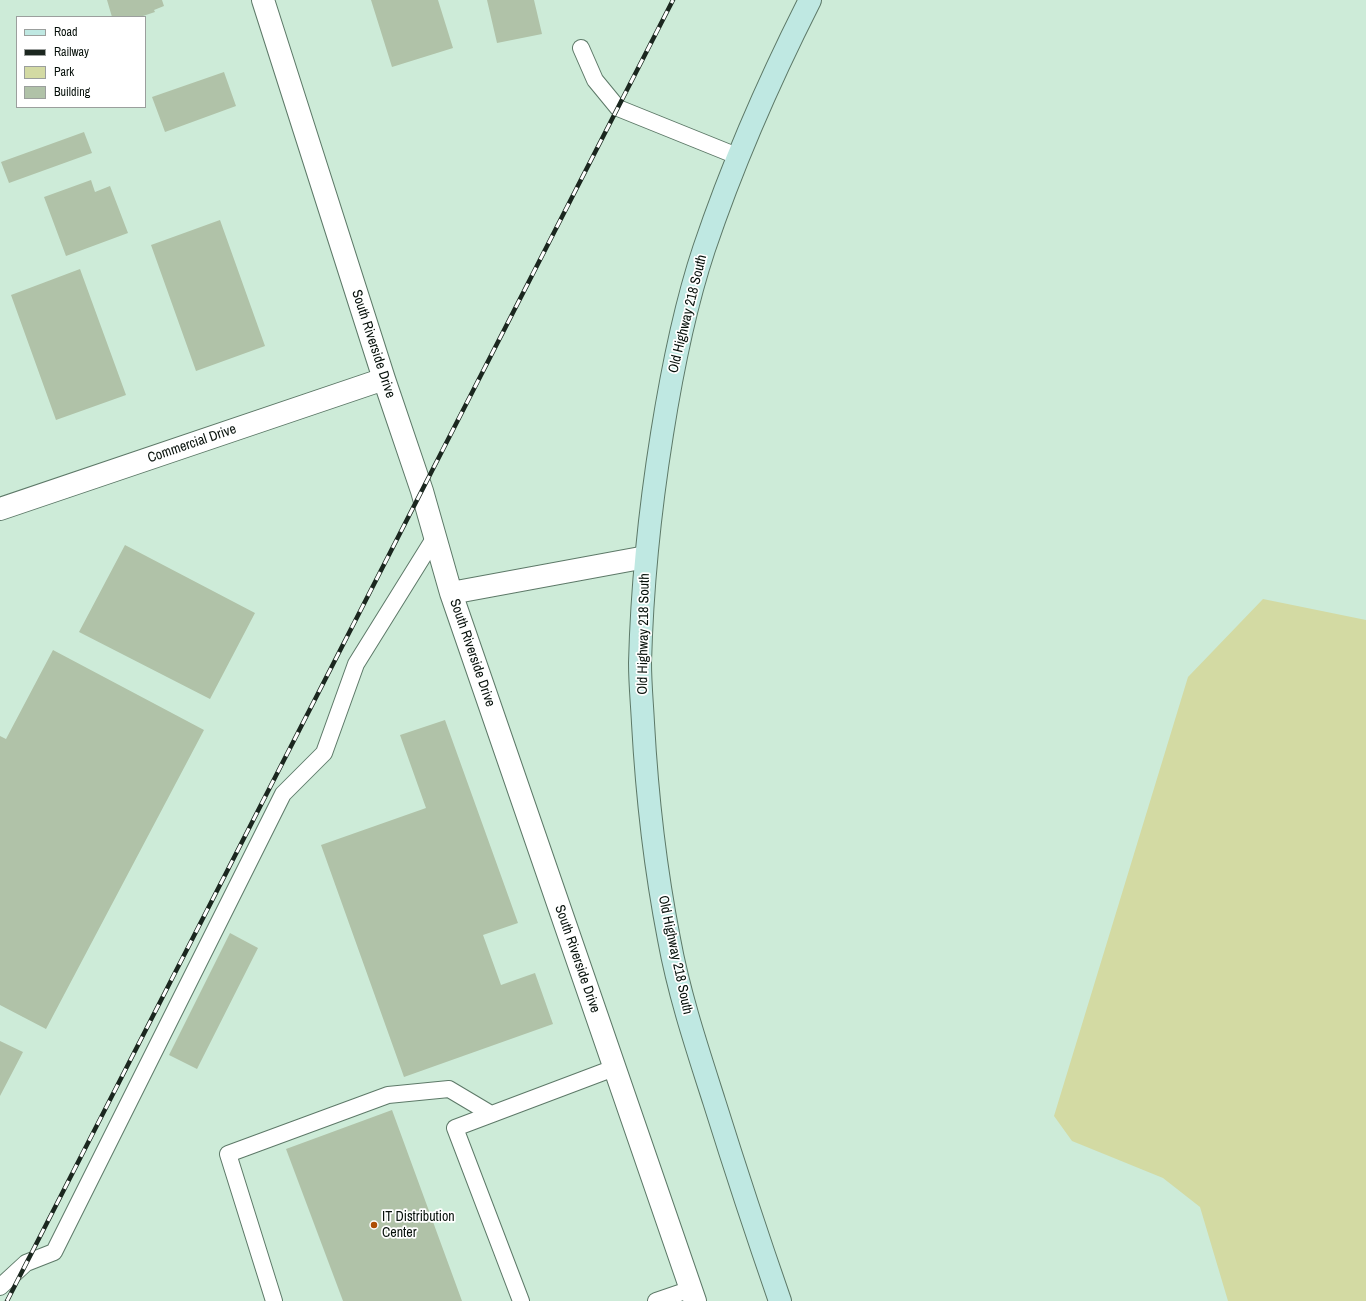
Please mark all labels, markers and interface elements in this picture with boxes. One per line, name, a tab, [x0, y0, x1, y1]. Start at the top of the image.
legend	[16, 16, 146, 108]
text: Road	[54, 24, 78, 40]
text: Railway	[54, 44, 89, 60]
text: Park	[54, 64, 74, 80]
text: Building	[54, 84, 90, 100]
street label: Old Highway 218 South	[665, 253, 711, 375]
street label: South Riverside Drive	[348, 288, 398, 400]
street label: Commercial Drive	[146, 421, 238, 467]
street label: Old Highway 218 South	[635, 573, 653, 695]
street label: South Riverside Drive	[446, 597, 498, 709]
street label: Old Highway 218 South	[654, 894, 696, 1016]
street label: South Riverside Drive	[551, 903, 603, 1015]
place label: IT Distribution Center	[382, 1209, 455, 1242]
marker: IT Distribution Center	[369, 1220, 379, 1230]

